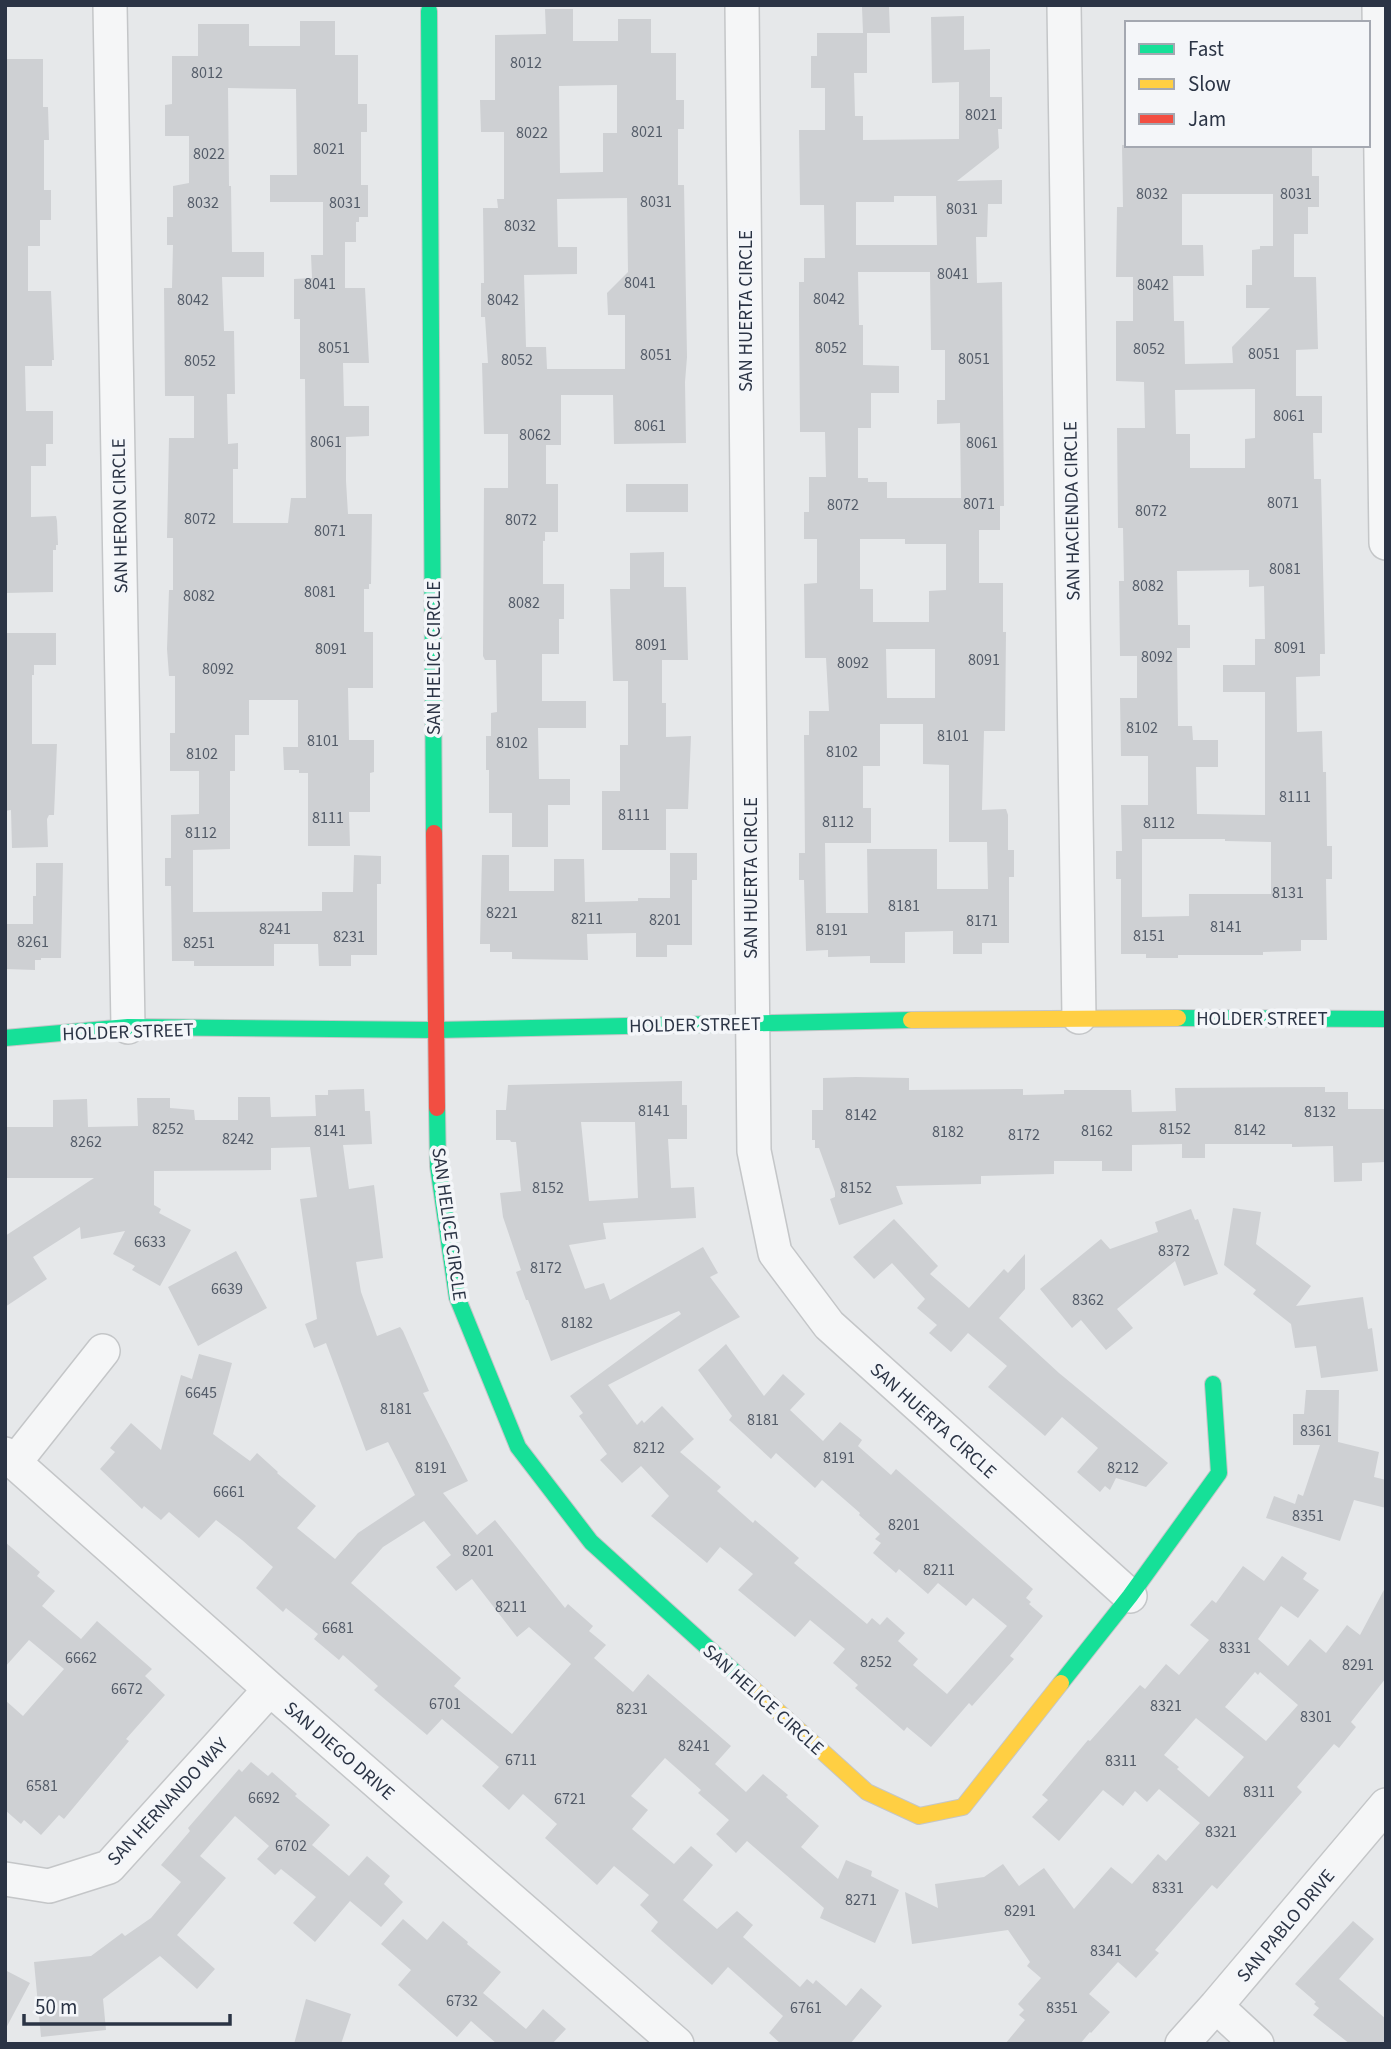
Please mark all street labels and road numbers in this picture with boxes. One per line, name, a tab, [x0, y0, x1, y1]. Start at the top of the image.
street label: SAN HUERTA CIRCLE	[733, 230, 760, 392]
street label: SAN HACIENDA CIRCLE	[1057, 421, 1088, 601]
street label: SAN HERON CIRCLE	[106, 438, 135, 594]
street label: SAN HELICE CIRCLE	[421, 581, 448, 735]
street label: SAN HUERTA CIRCLE	[738, 797, 765, 959]
street label: HOLDER STREET	[1196, 1006, 1328, 1033]
street label: HOLDER STREET	[629, 1011, 761, 1040]
street label: HOLDER STREET	[62, 1017, 194, 1048]
street label: SAN HELICE CIRCLE	[424, 1146, 473, 1303]
street label: SAN HUERTA CIRCLE	[864, 1357, 1002, 1485]
street label: SAN HELICE CIRCLE	[697, 1638, 829, 1762]
street label: SAN DIEGO DRIVE	[278, 1695, 400, 1807]
street label: SAN HERNANDO WAY	[101, 1731, 236, 1872]
street label: SAN PABLO DRIVE	[1231, 1864, 1342, 1988]

